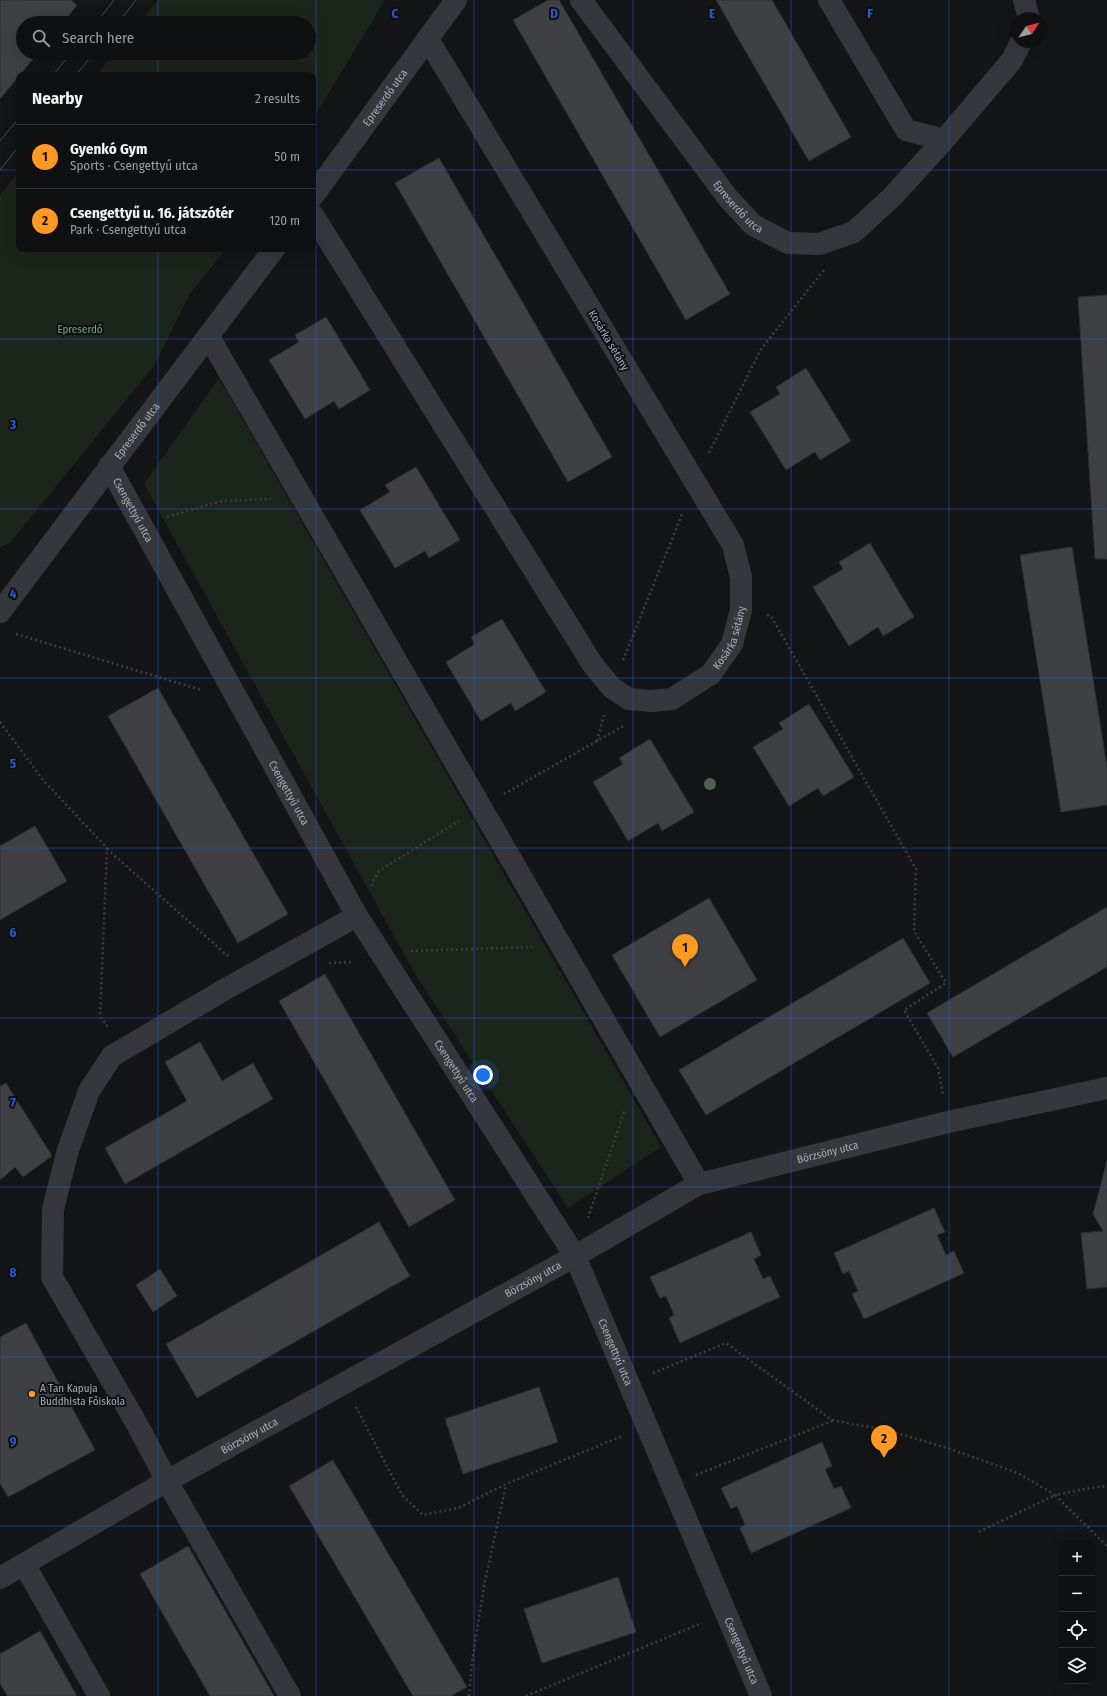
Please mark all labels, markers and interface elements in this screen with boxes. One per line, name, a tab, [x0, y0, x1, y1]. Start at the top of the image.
text: C	[392, 6, 399, 21]
text: D	[550, 6, 558, 21]
text: E	[709, 6, 715, 21]
text: F	[867, 6, 873, 21]
north arrow	[1011, 12, 1047, 48]
search box	[16, 16, 316, 60]
icon: search	[30, 27, 52, 49]
text: Search here	[62, 29, 134, 47]
street label: Epreserdő utca	[360, 67, 410, 129]
text: Nearby	[32, 88, 83, 109]
text: 2 results	[255, 91, 300, 106]
text: Gyenkó Gym	[70, 140, 147, 158]
text: 1	[42, 149, 48, 164]
text: 50 m	[274, 149, 300, 164]
text: Sports · Csengettyű utca	[70, 158, 198, 173]
street label: Epreserdő utca	[710, 178, 765, 236]
text: Csengettyű u. 16. játszótér	[70, 204, 234, 222]
text: 2	[42, 213, 48, 228]
text: 120 m	[269, 213, 300, 228]
text: Park · Csengettyű utca	[70, 222, 186, 237]
street label: Kosárka sétány	[586, 308, 632, 373]
park label: Epreserdő	[57, 323, 103, 336]
street label: Epreserdő utca	[112, 400, 163, 462]
text: 3	[9, 417, 16, 432]
street label: Csengettyű utca	[110, 476, 156, 544]
text: 4	[10, 586, 17, 601]
street label: Kosárka sétány	[710, 606, 748, 672]
text: 5	[10, 756, 16, 771]
street label: Csengettyű utca	[266, 758, 312, 827]
text: 6	[10, 925, 17, 940]
pin: 1	[672, 934, 698, 967]
street label: Csengettyű utca	[431, 1038, 481, 1105]
your location	[473, 1065, 493, 1085]
text: 7	[10, 1095, 16, 1110]
street label: Börzsöny utca	[796, 1139, 860, 1166]
street label: Börzsöny utca	[503, 1259, 564, 1301]
text: 8	[10, 1265, 17, 1280]
street label: Csengettyű utca	[595, 1317, 635, 1388]
place label: A Tan Kapuja Buddhista Főiskola	[40, 1382, 125, 1408]
marker: A Tan Kapuja Buddhista Főiskola	[27, 1389, 37, 1399]
street label: Börzsöny utca	[219, 1415, 280, 1457]
pin: 2	[871, 1425, 897, 1458]
text: 9	[10, 1434, 17, 1449]
map controls	[1059, 1540, 1095, 1684]
button: +	[1059, 1540, 1095, 1576]
button: −	[1059, 1576, 1095, 1612]
button: locate	[1059, 1612, 1095, 1648]
street label: Csengettyű utca	[721, 1615, 761, 1686]
button: layers	[1059, 1648, 1095, 1684]

